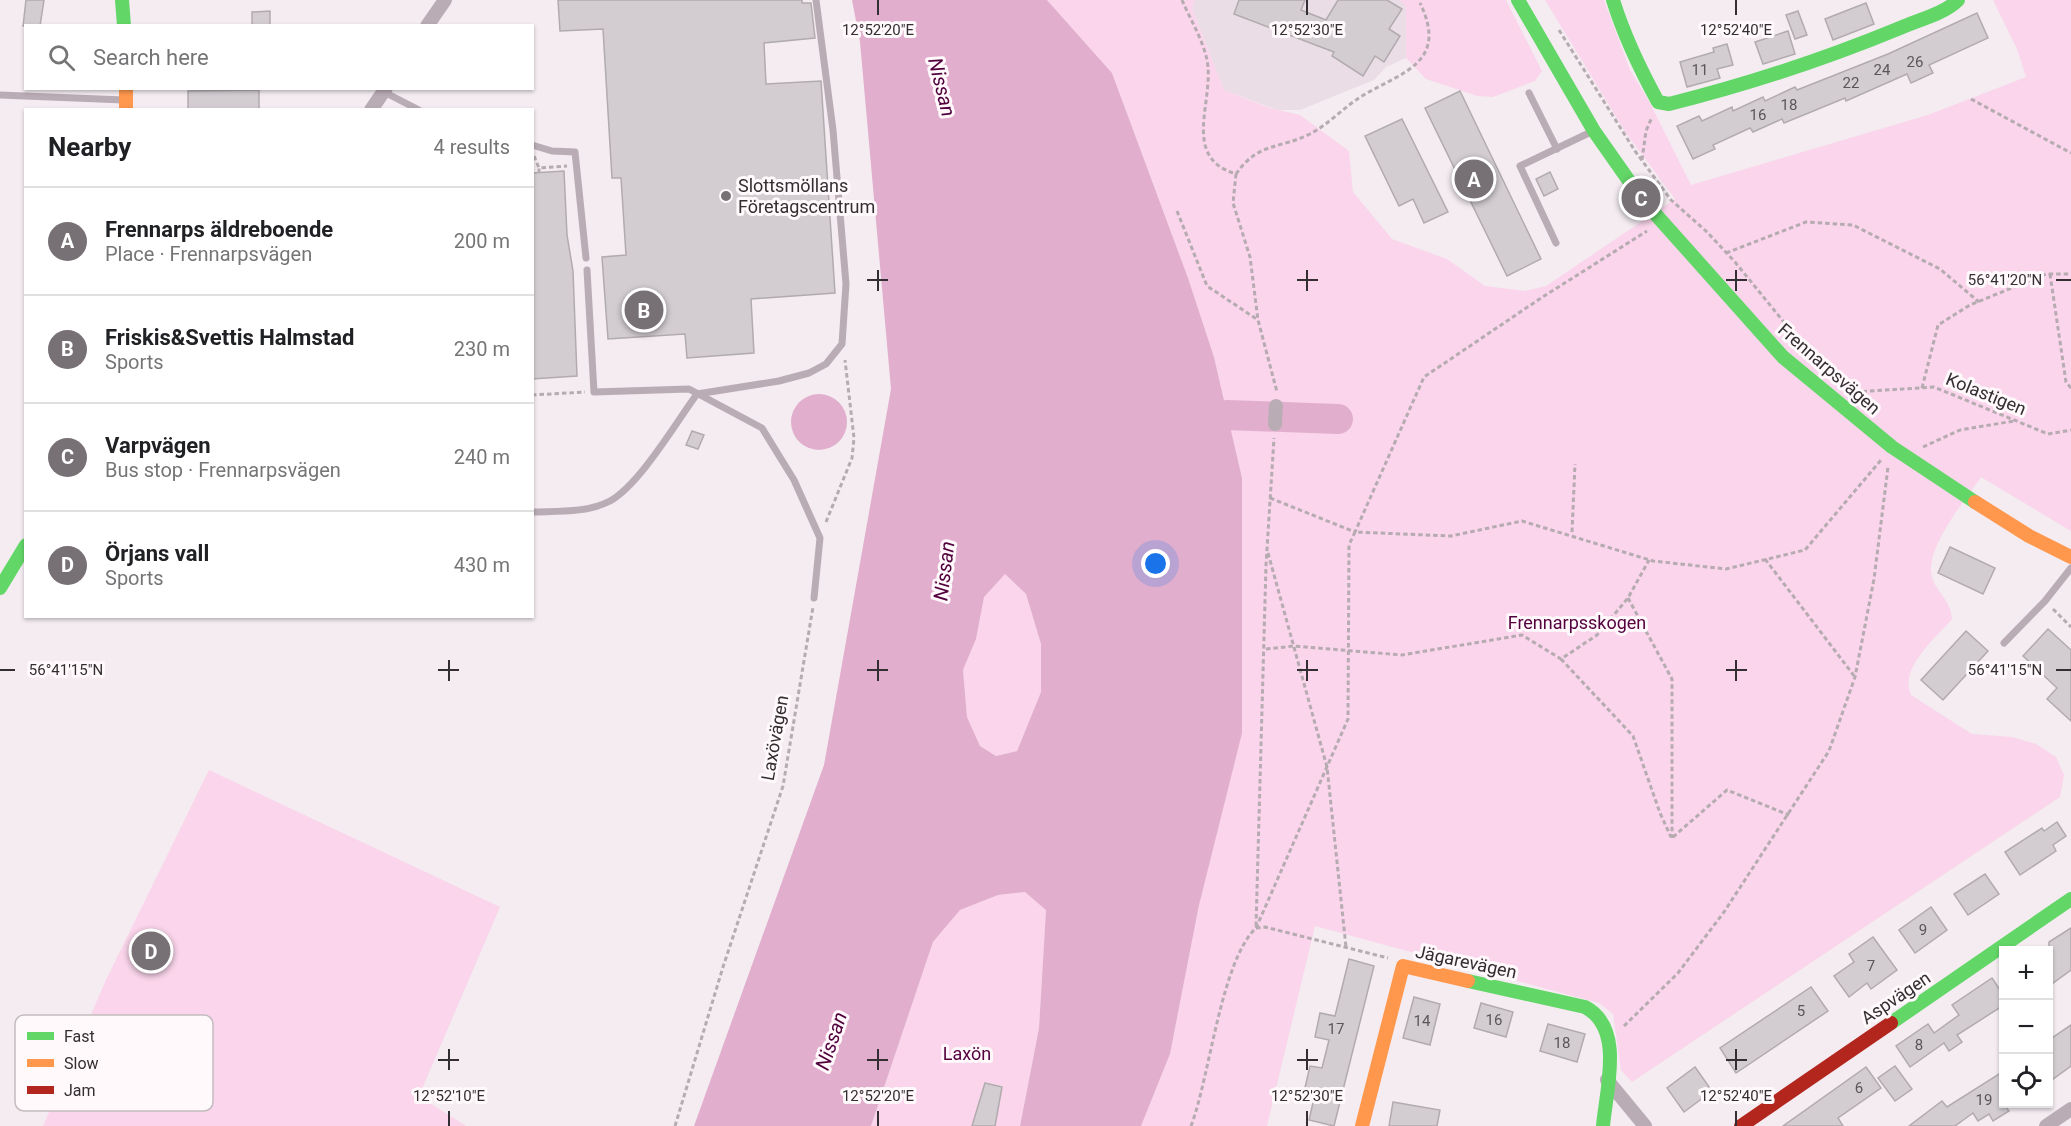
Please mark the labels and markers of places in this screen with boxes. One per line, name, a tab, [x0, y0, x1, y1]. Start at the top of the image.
pin: A	[1454, 156, 1494, 201]
place label: Slottsmöllans Företagscentrum	[738, 175, 875, 217]
pin: C	[1622, 176, 1660, 220]
marker: Slottsmöllans Företagscentrum	[719, 189, 733, 203]
pin: B	[624, 288, 664, 332]
pin: D	[132, 928, 170, 974]

